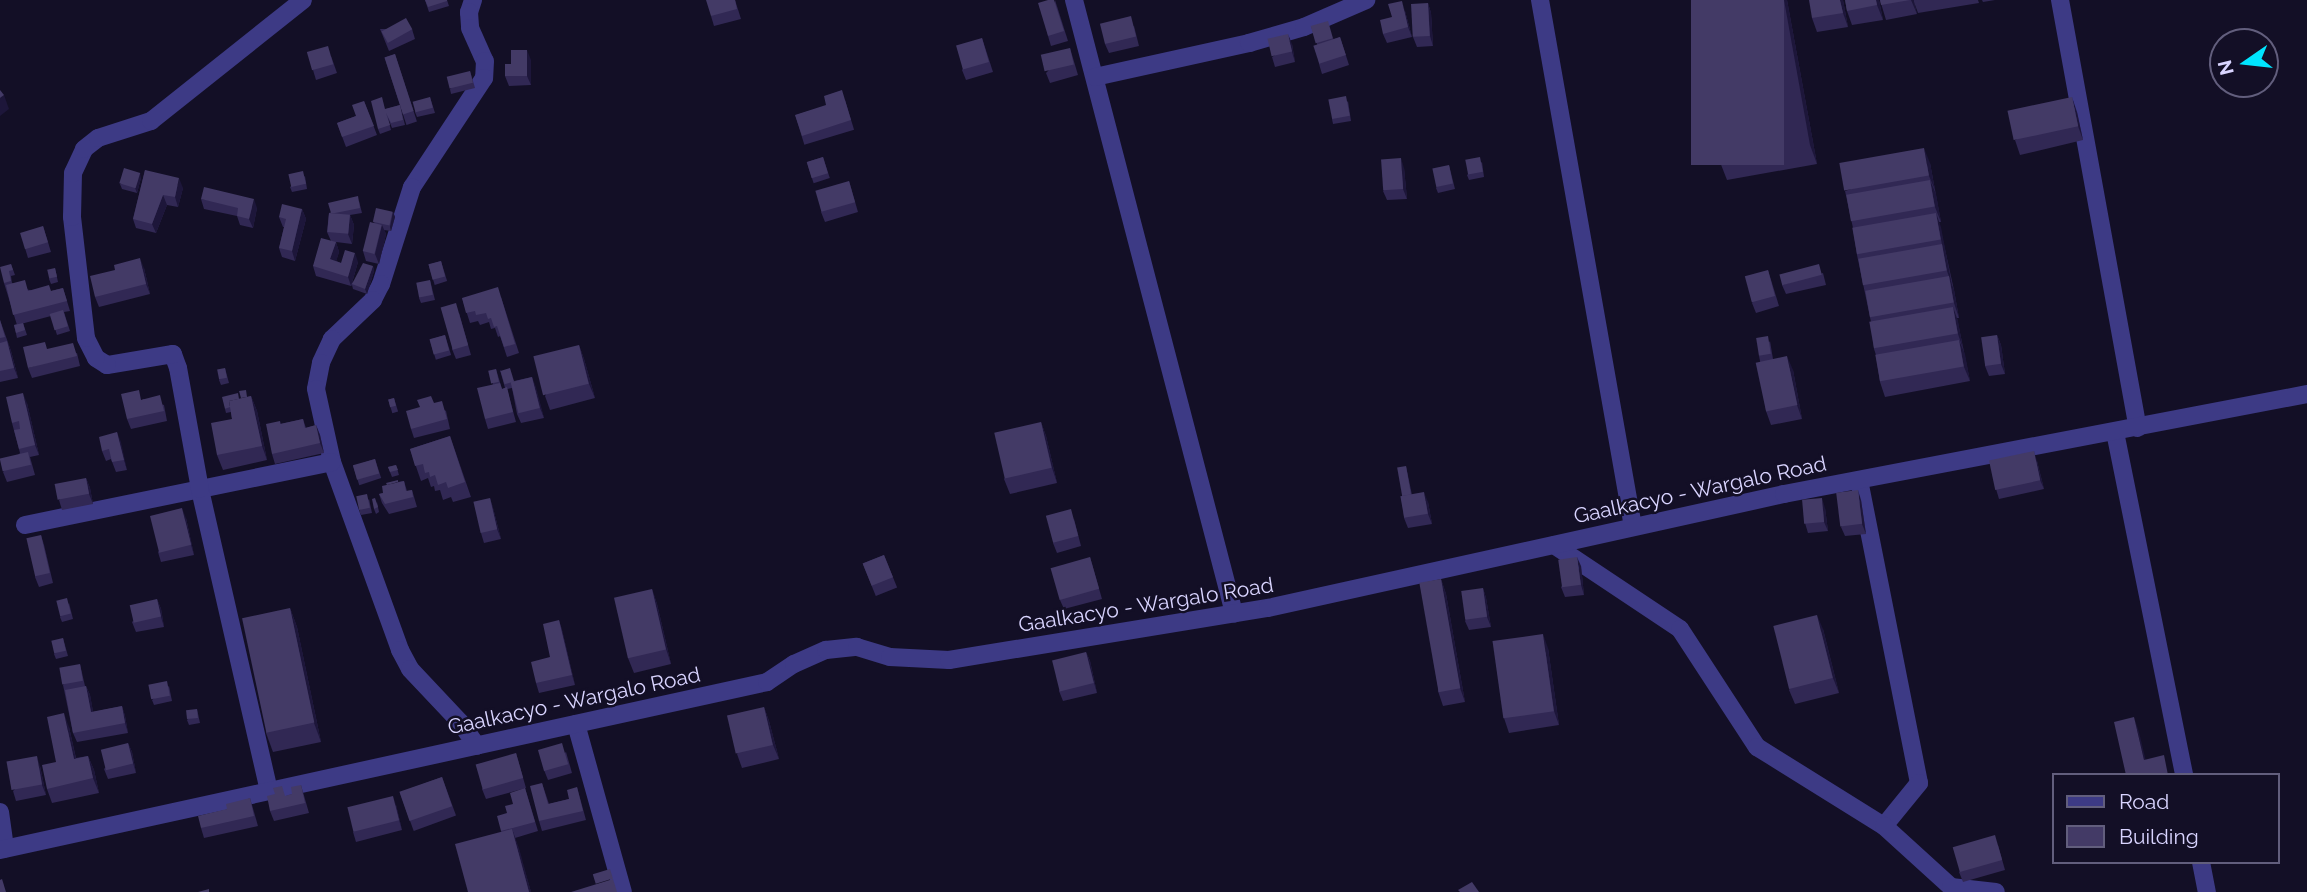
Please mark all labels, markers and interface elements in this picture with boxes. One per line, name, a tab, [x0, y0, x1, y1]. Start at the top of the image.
north arrow	[2209, 28, 2279, 98]
text: N	[2213, 58, 2238, 77]
street label: Gaalkacyo - Wargalo Road	[1571, 451, 1829, 529]
street label: Gaalkacyo - Wargalo Road	[1016, 572, 1276, 638]
street label: Gaalkacyo - Wargalo Road	[445, 662, 703, 740]
legend	[2052, 773, 2279, 864]
text: Road	[2119, 789, 2169, 814]
text: Building	[2119, 824, 2199, 849]

